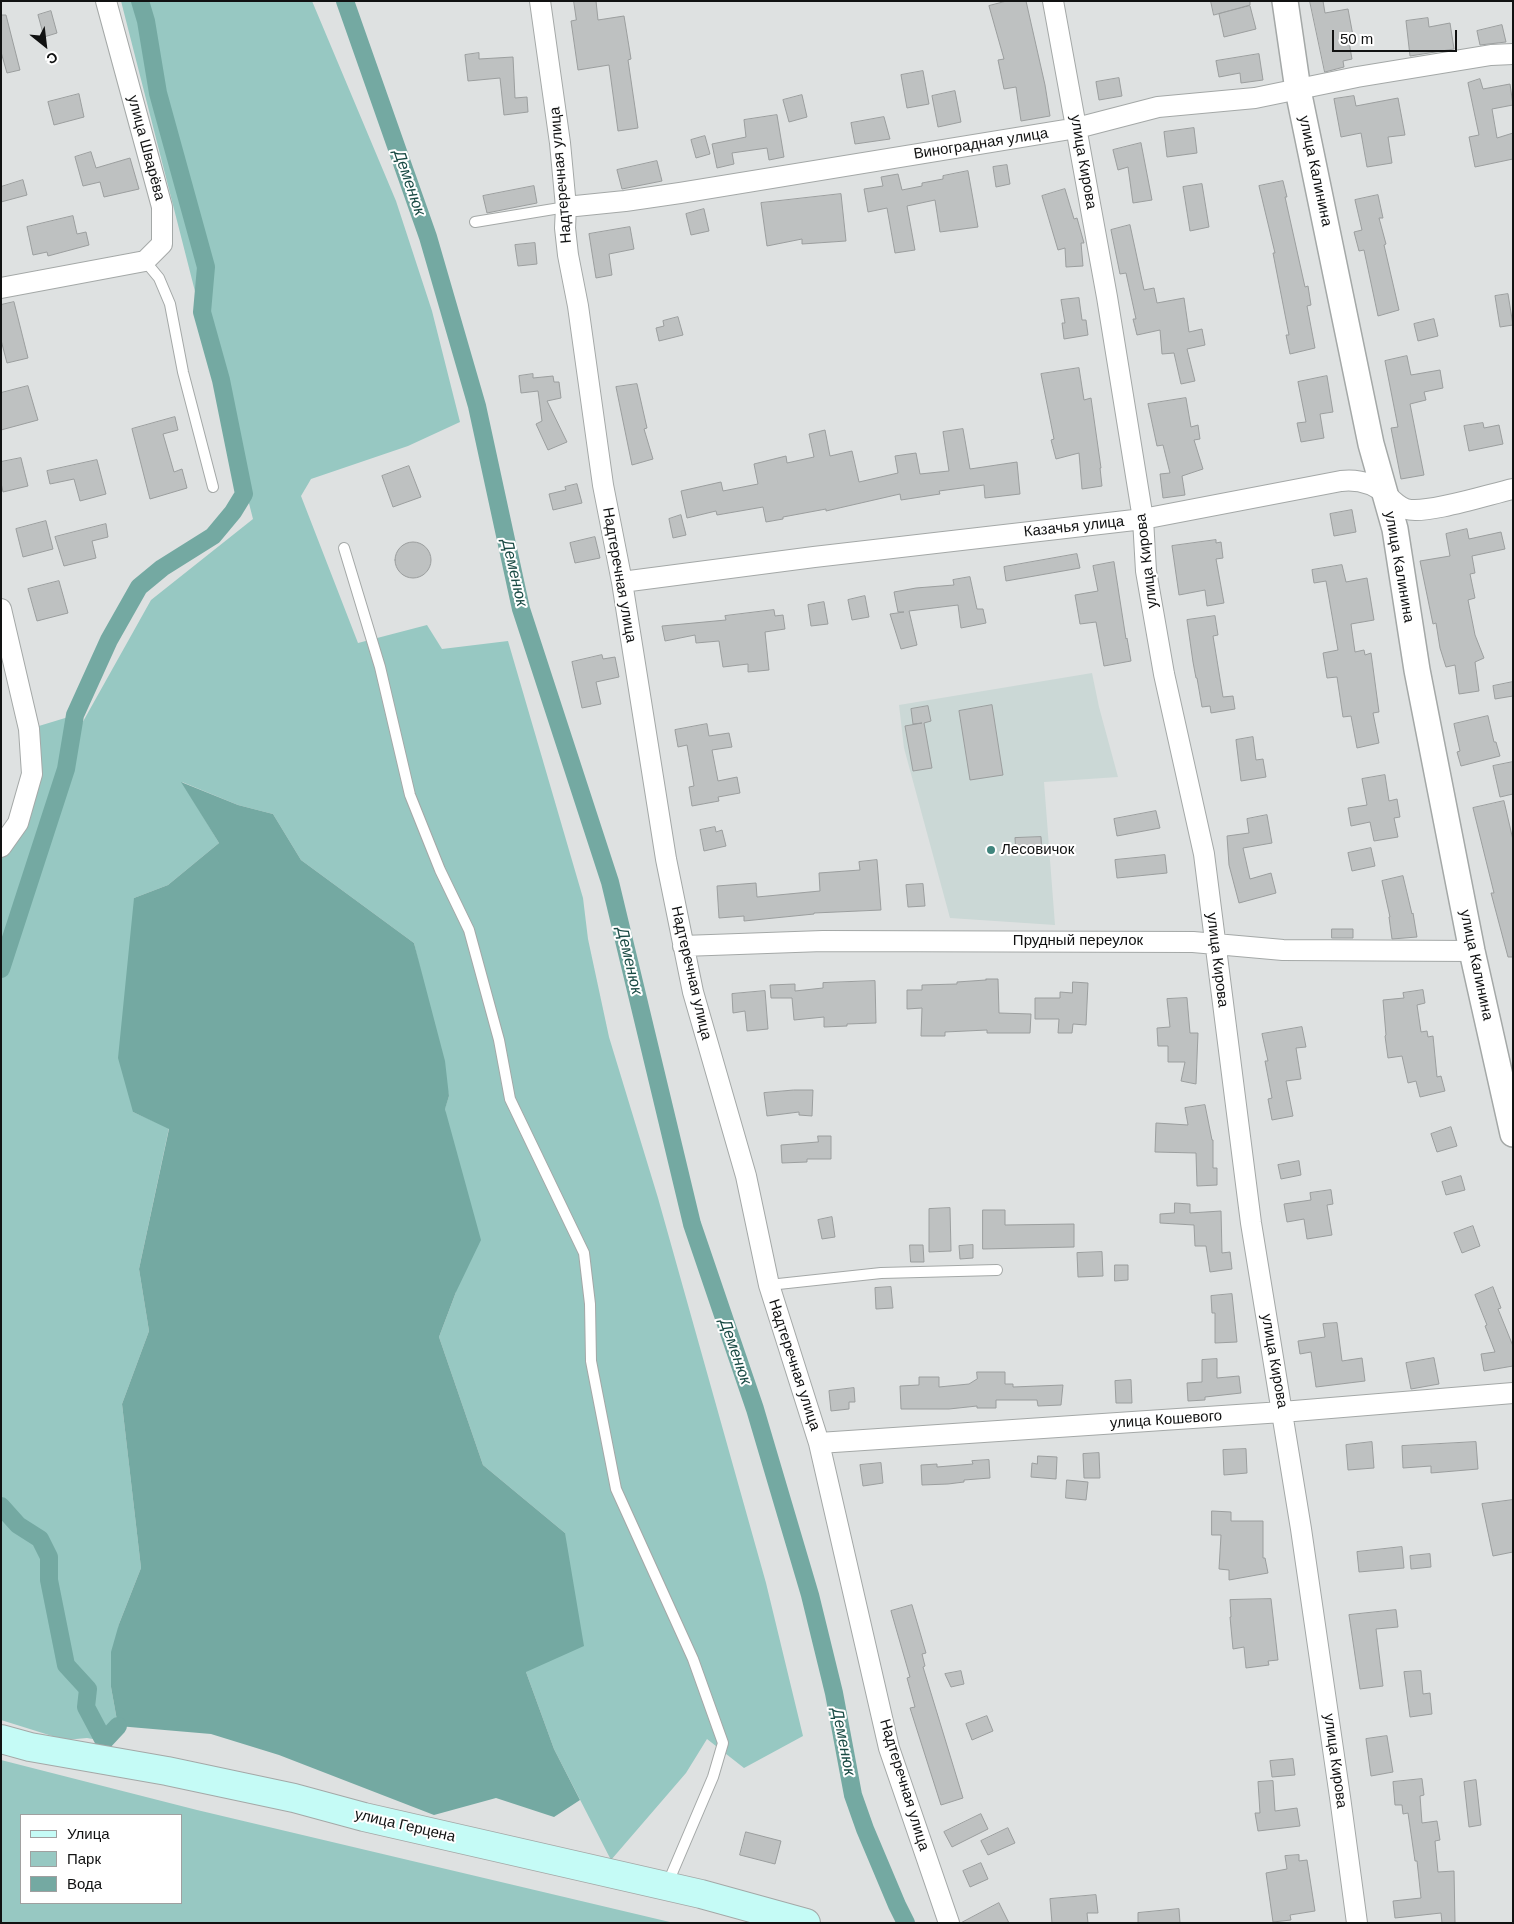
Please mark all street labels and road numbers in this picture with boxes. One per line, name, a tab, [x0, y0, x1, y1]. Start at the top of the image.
street label: улица Шварёва	[123, 93, 169, 203]
street label: Надтеречная улица	[546, 106, 576, 244]
street label: улица Кирова	[1066, 113, 1100, 211]
street label: улица Калинина	[1294, 114, 1336, 228]
street label: Виноградная улица	[912, 124, 1050, 164]
street label: Надтеречная улица	[598, 506, 640, 644]
street label: улица Калинина	[1380, 510, 1418, 624]
street label: Казачья улица	[1023, 513, 1125, 541]
street label: улица Кирова	[1132, 513, 1162, 609]
street label: Надтеречная улица	[667, 904, 715, 1042]
street label: улица Калинина	[1455, 908, 1497, 1022]
street label: улица Кирова	[1202, 912, 1232, 1008]
street label: Прудный переулок	[1013, 932, 1143, 950]
street label: Надтеречная улица	[764, 1297, 824, 1433]
street label: улица Кирова	[1257, 1312, 1291, 1410]
street label: улица Кошевого	[1109, 1407, 1223, 1433]
street label: улица Кирова	[1319, 1713, 1351, 1809]
street label: Надтеречная улица	[875, 1717, 933, 1853]
street label: улица Герцена	[353, 1806, 457, 1846]

